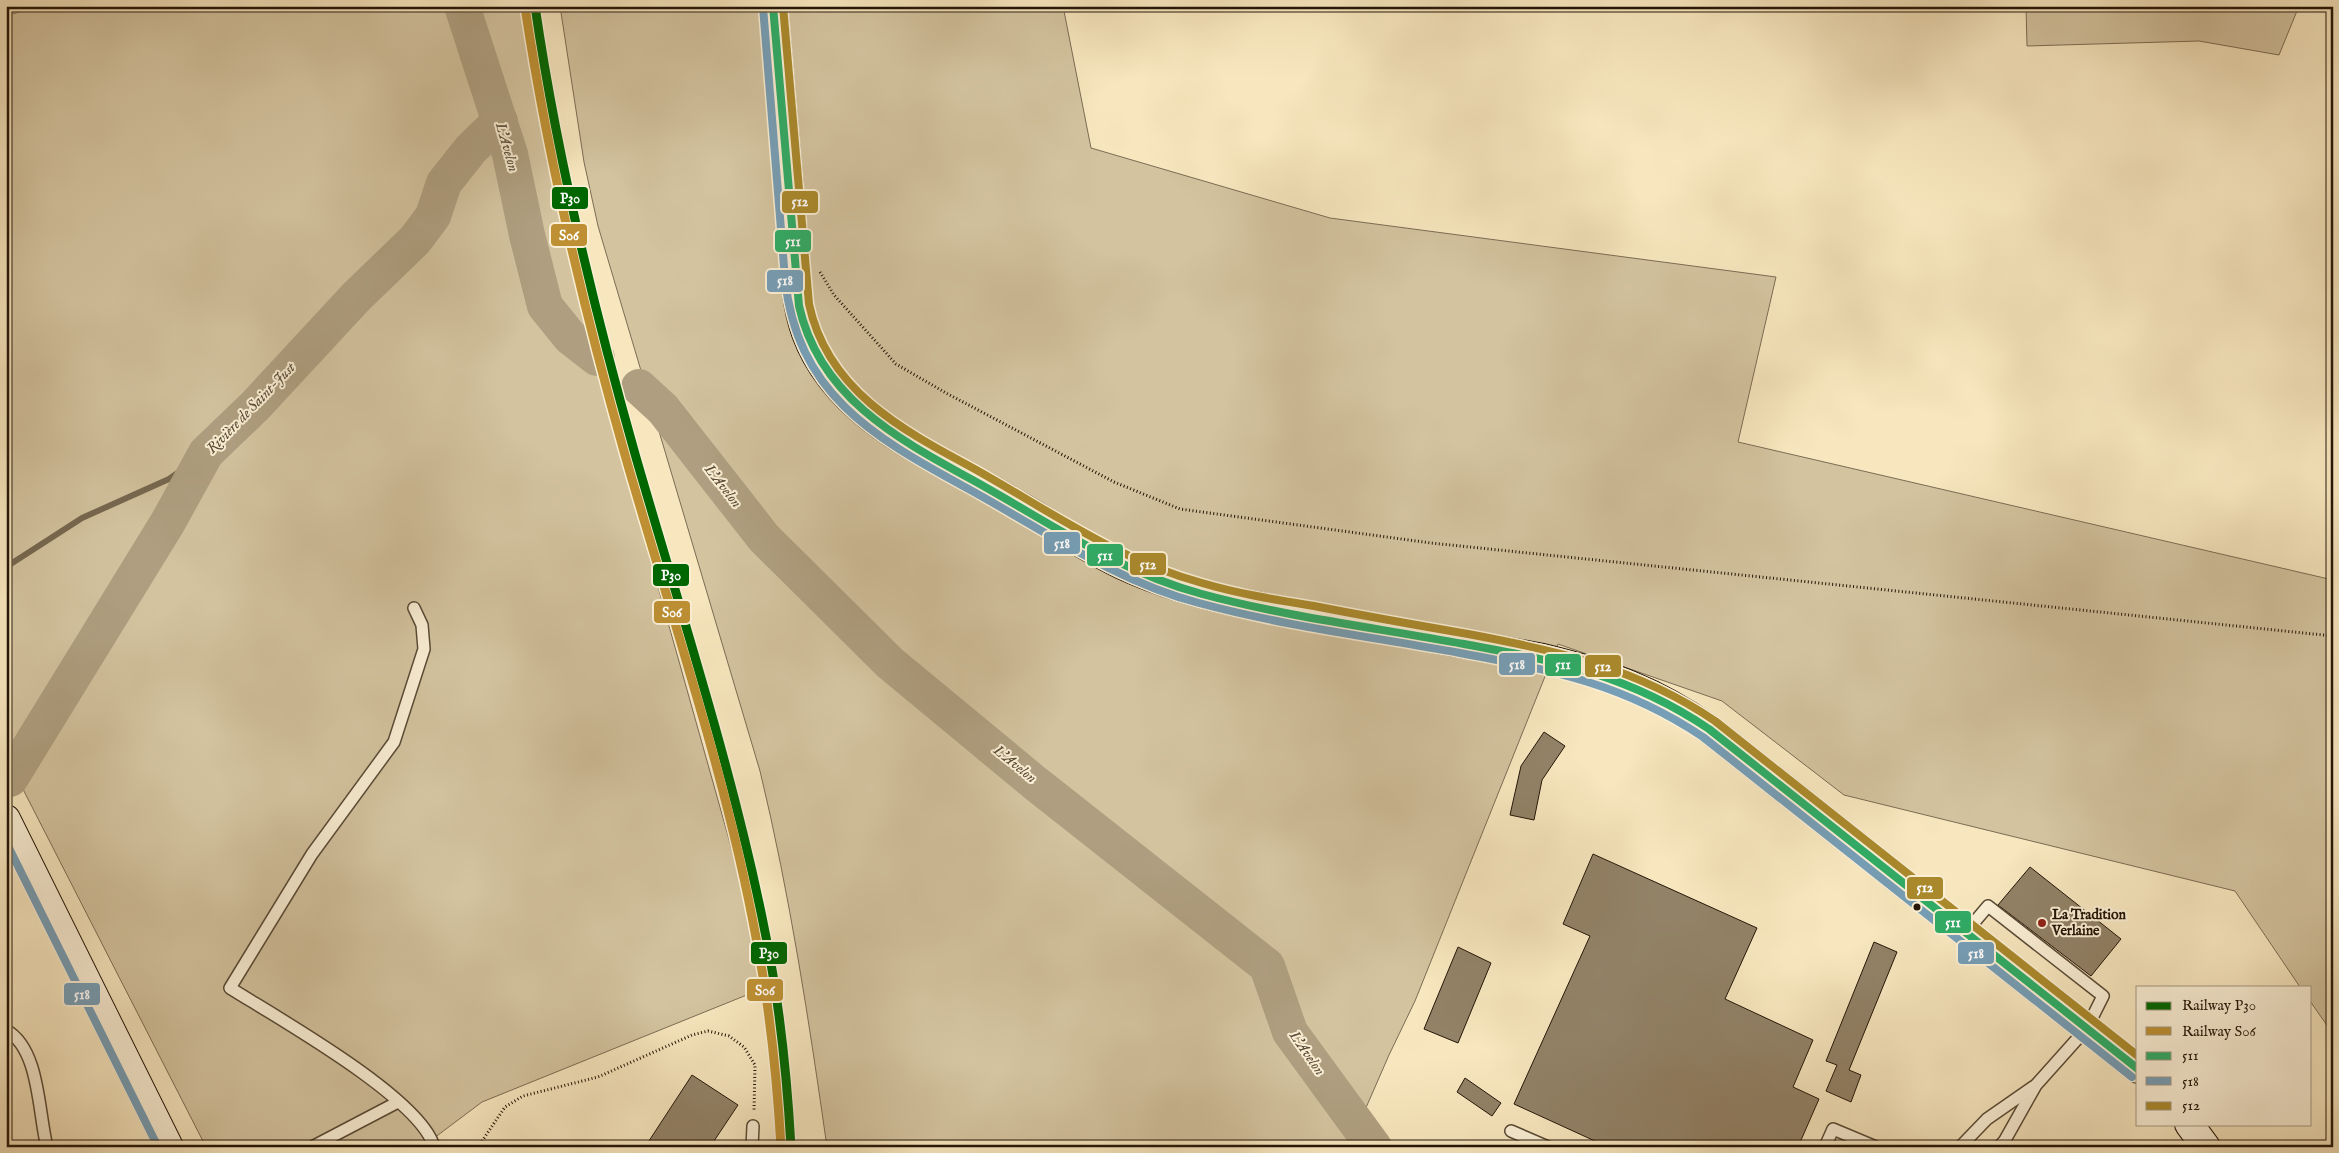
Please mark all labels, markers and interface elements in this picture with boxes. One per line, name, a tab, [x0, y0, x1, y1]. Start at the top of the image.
water label: L'Avelon	[491, 119, 523, 174]
line badge: P30	[551, 186, 589, 210]
text: P30	[560, 190, 580, 208]
line badge: 512	[781, 190, 819, 214]
text: 512	[792, 193, 809, 211]
line badge: S06	[550, 223, 588, 247]
text: S06	[559, 227, 580, 245]
line badge: 511	[774, 229, 812, 253]
text: 511	[785, 233, 801, 251]
line badge: 518	[766, 269, 804, 293]
text: 518	[777, 272, 793, 290]
water label: Rivière de Saint-Just	[202, 357, 300, 458]
water label: L'Avelon	[699, 460, 746, 512]
line badge: 518	[1043, 531, 1081, 555]
text: 518	[1054, 535, 1070, 553]
line badge: 511	[1086, 543, 1124, 567]
text: 511	[1097, 547, 1113, 565]
line badge: 512	[1129, 552, 1167, 576]
text: 512	[1140, 556, 1157, 574]
line badge: P30	[652, 563, 690, 587]
text: P30	[661, 567, 681, 585]
line badge: S06	[653, 600, 691, 624]
text: S06	[662, 604, 683, 622]
line badge: 518	[1498, 652, 1536, 676]
line badge: 511	[1544, 653, 1582, 677]
line badge: 512	[1584, 654, 1622, 678]
text: 518	[1509, 656, 1525, 674]
text: 511	[1555, 656, 1571, 674]
text: 512	[1595, 658, 1612, 676]
water label: L'Avelon	[989, 740, 1041, 787]
line badge: 512	[1906, 876, 1944, 900]
text: 512	[1917, 879, 1934, 897]
unlabelled marker	[1912, 902, 1922, 912]
place label: La Tradition Verlaine	[2051, 906, 2127, 940]
line badge: 511	[1934, 910, 1972, 934]
text: 511	[1945, 914, 1961, 932]
marker: La Tradition Verlaine	[2036, 917, 2048, 929]
line badge: P30	[750, 941, 788, 965]
line badge: 518	[1957, 941, 1995, 965]
text: P30	[759, 945, 779, 963]
text: 518	[1968, 945, 1984, 963]
line badge: S06	[746, 978, 784, 1002]
line badge: 518	[63, 982, 101, 1006]
text: S06	[755, 982, 776, 1000]
text: 518	[74, 986, 90, 1004]
legend	[2136, 986, 2312, 1126]
text: Railway P30	[2182, 996, 2256, 1015]
text: Railway S06	[2182, 1022, 2257, 1041]
water label: L'Avelon	[1284, 1026, 1329, 1079]
text: 511	[2182, 1046, 2199, 1065]
text: 518	[2182, 1072, 2199, 1091]
text: 512	[2182, 1096, 2200, 1115]

